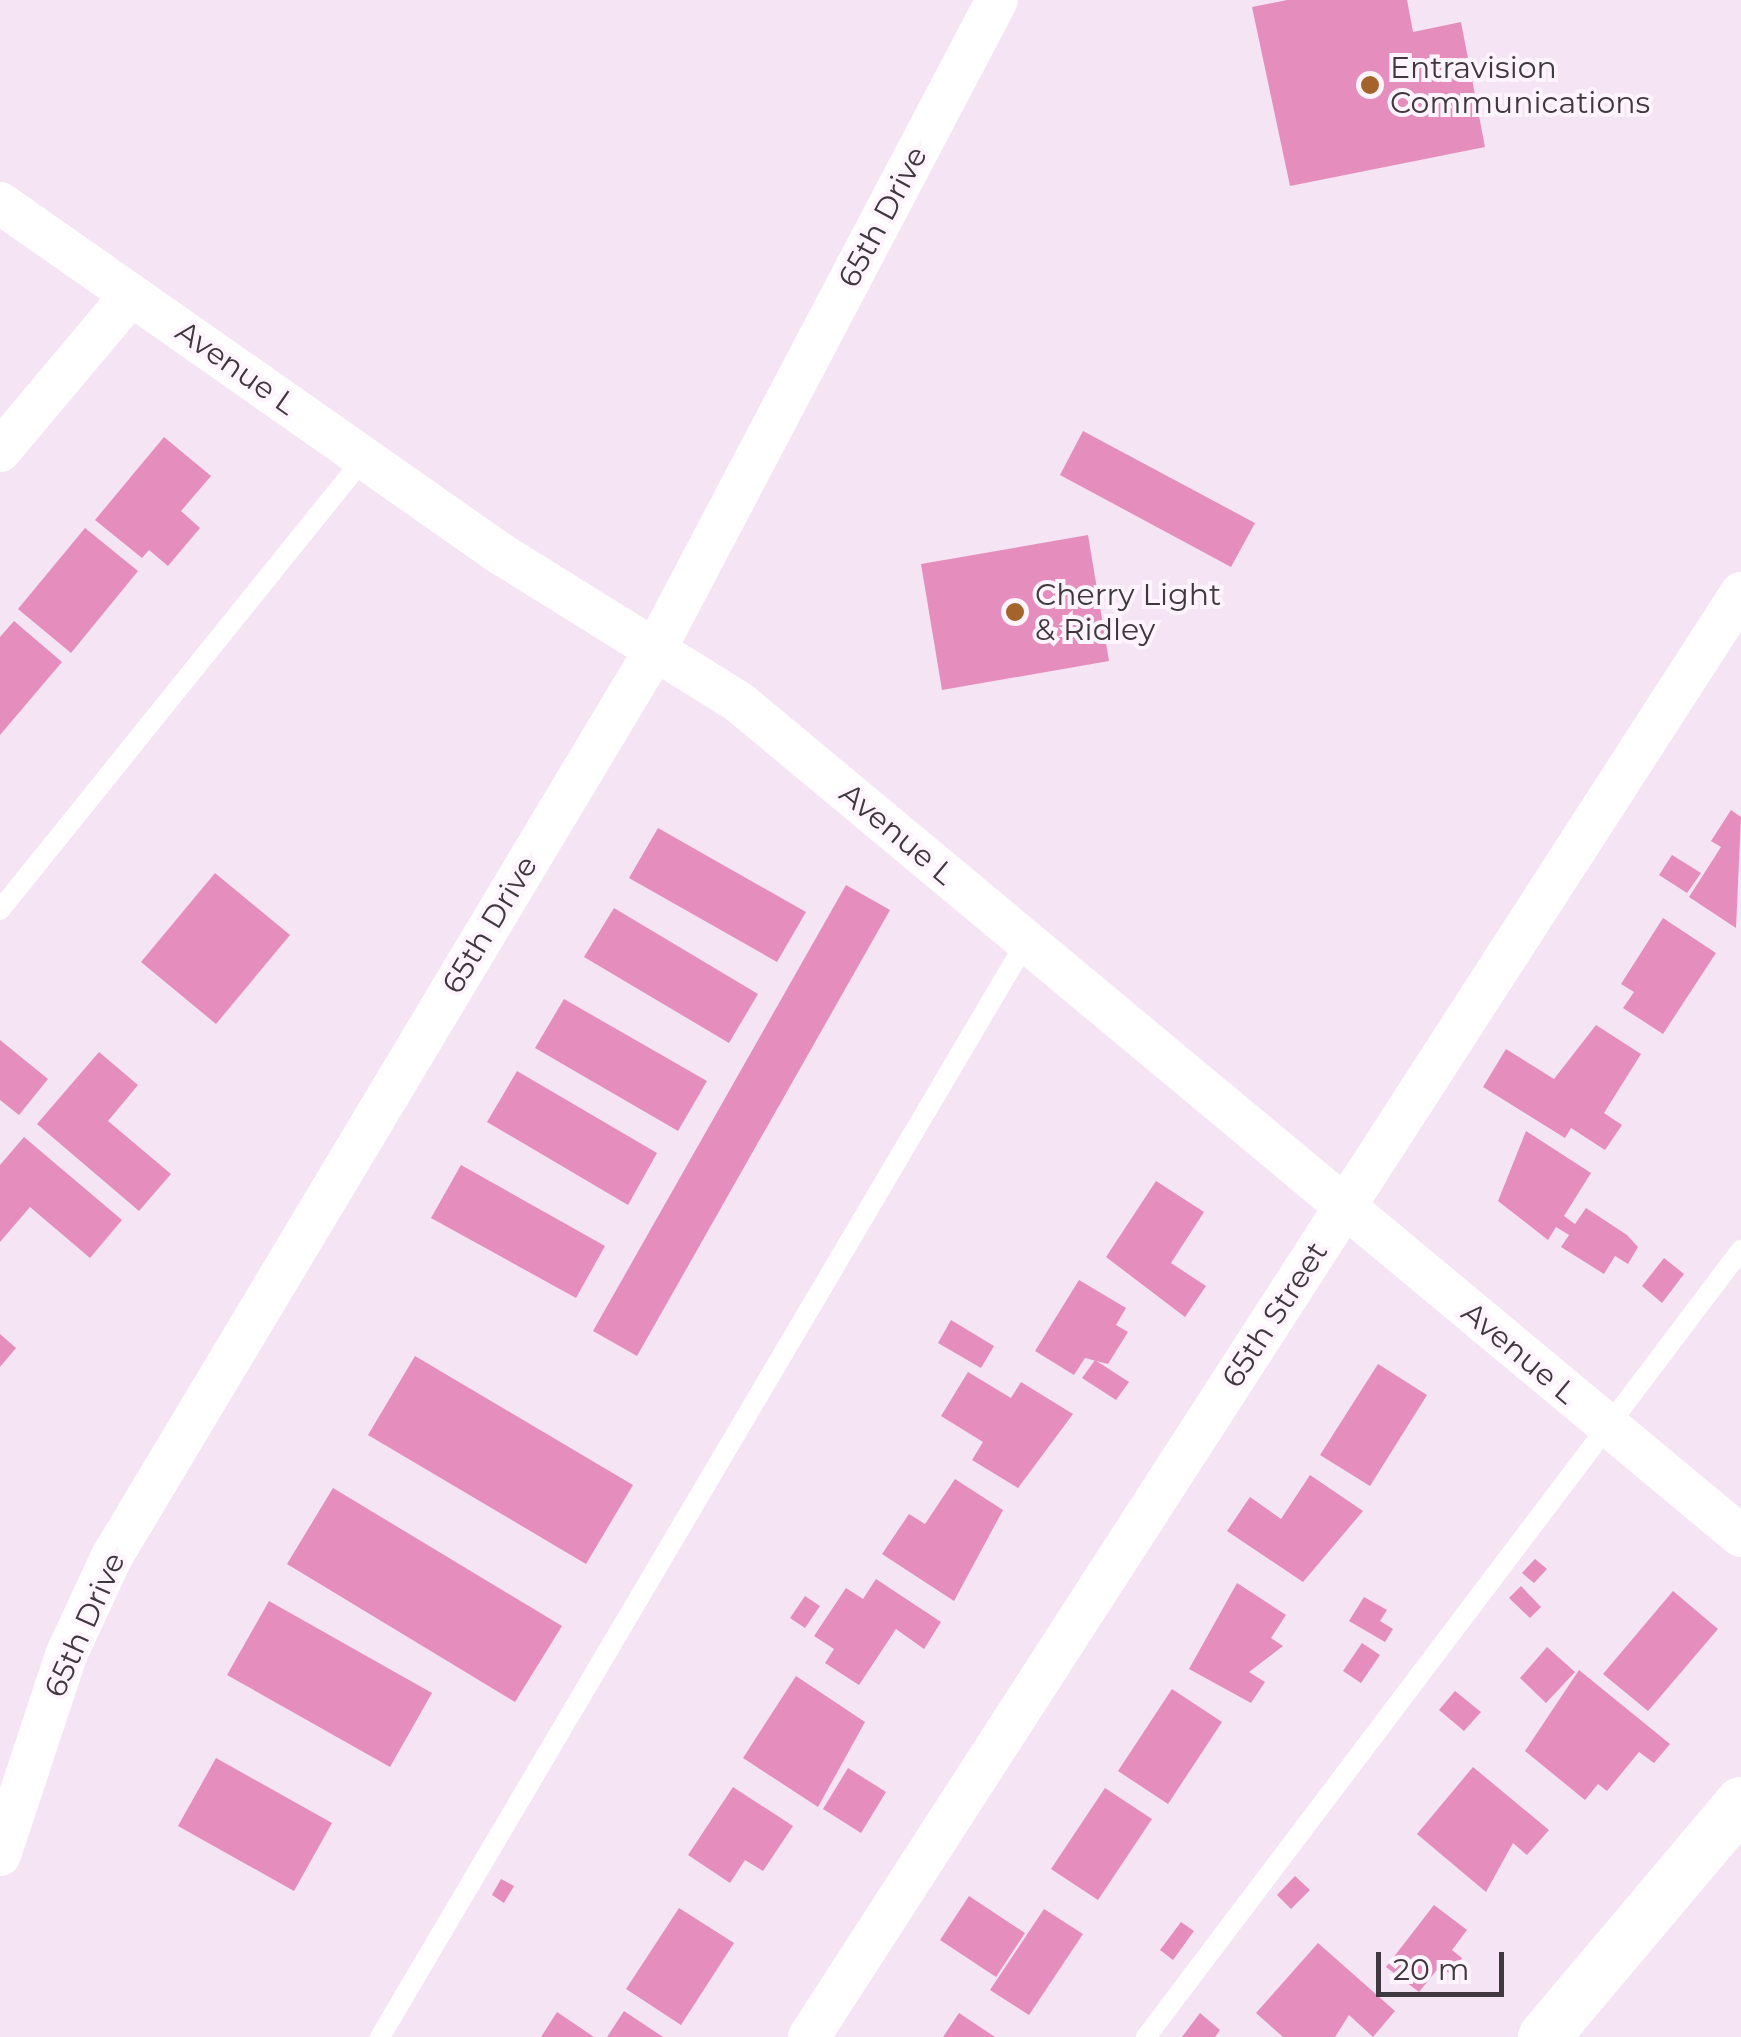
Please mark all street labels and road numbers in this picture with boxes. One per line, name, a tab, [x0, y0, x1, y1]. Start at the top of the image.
street label: 65th Drive	[831, 140, 935, 294]
street label: Avenue L	[169, 313, 303, 423]
street label: Avenue L	[832, 776, 962, 892]
street label: 65th Drive	[435, 850, 545, 1000]
street label: 65th Street	[1215, 1235, 1335, 1395]
street label: Avenue L	[1454, 1295, 1584, 1411]
street label: 65th Drive	[37, 1547, 133, 1703]

